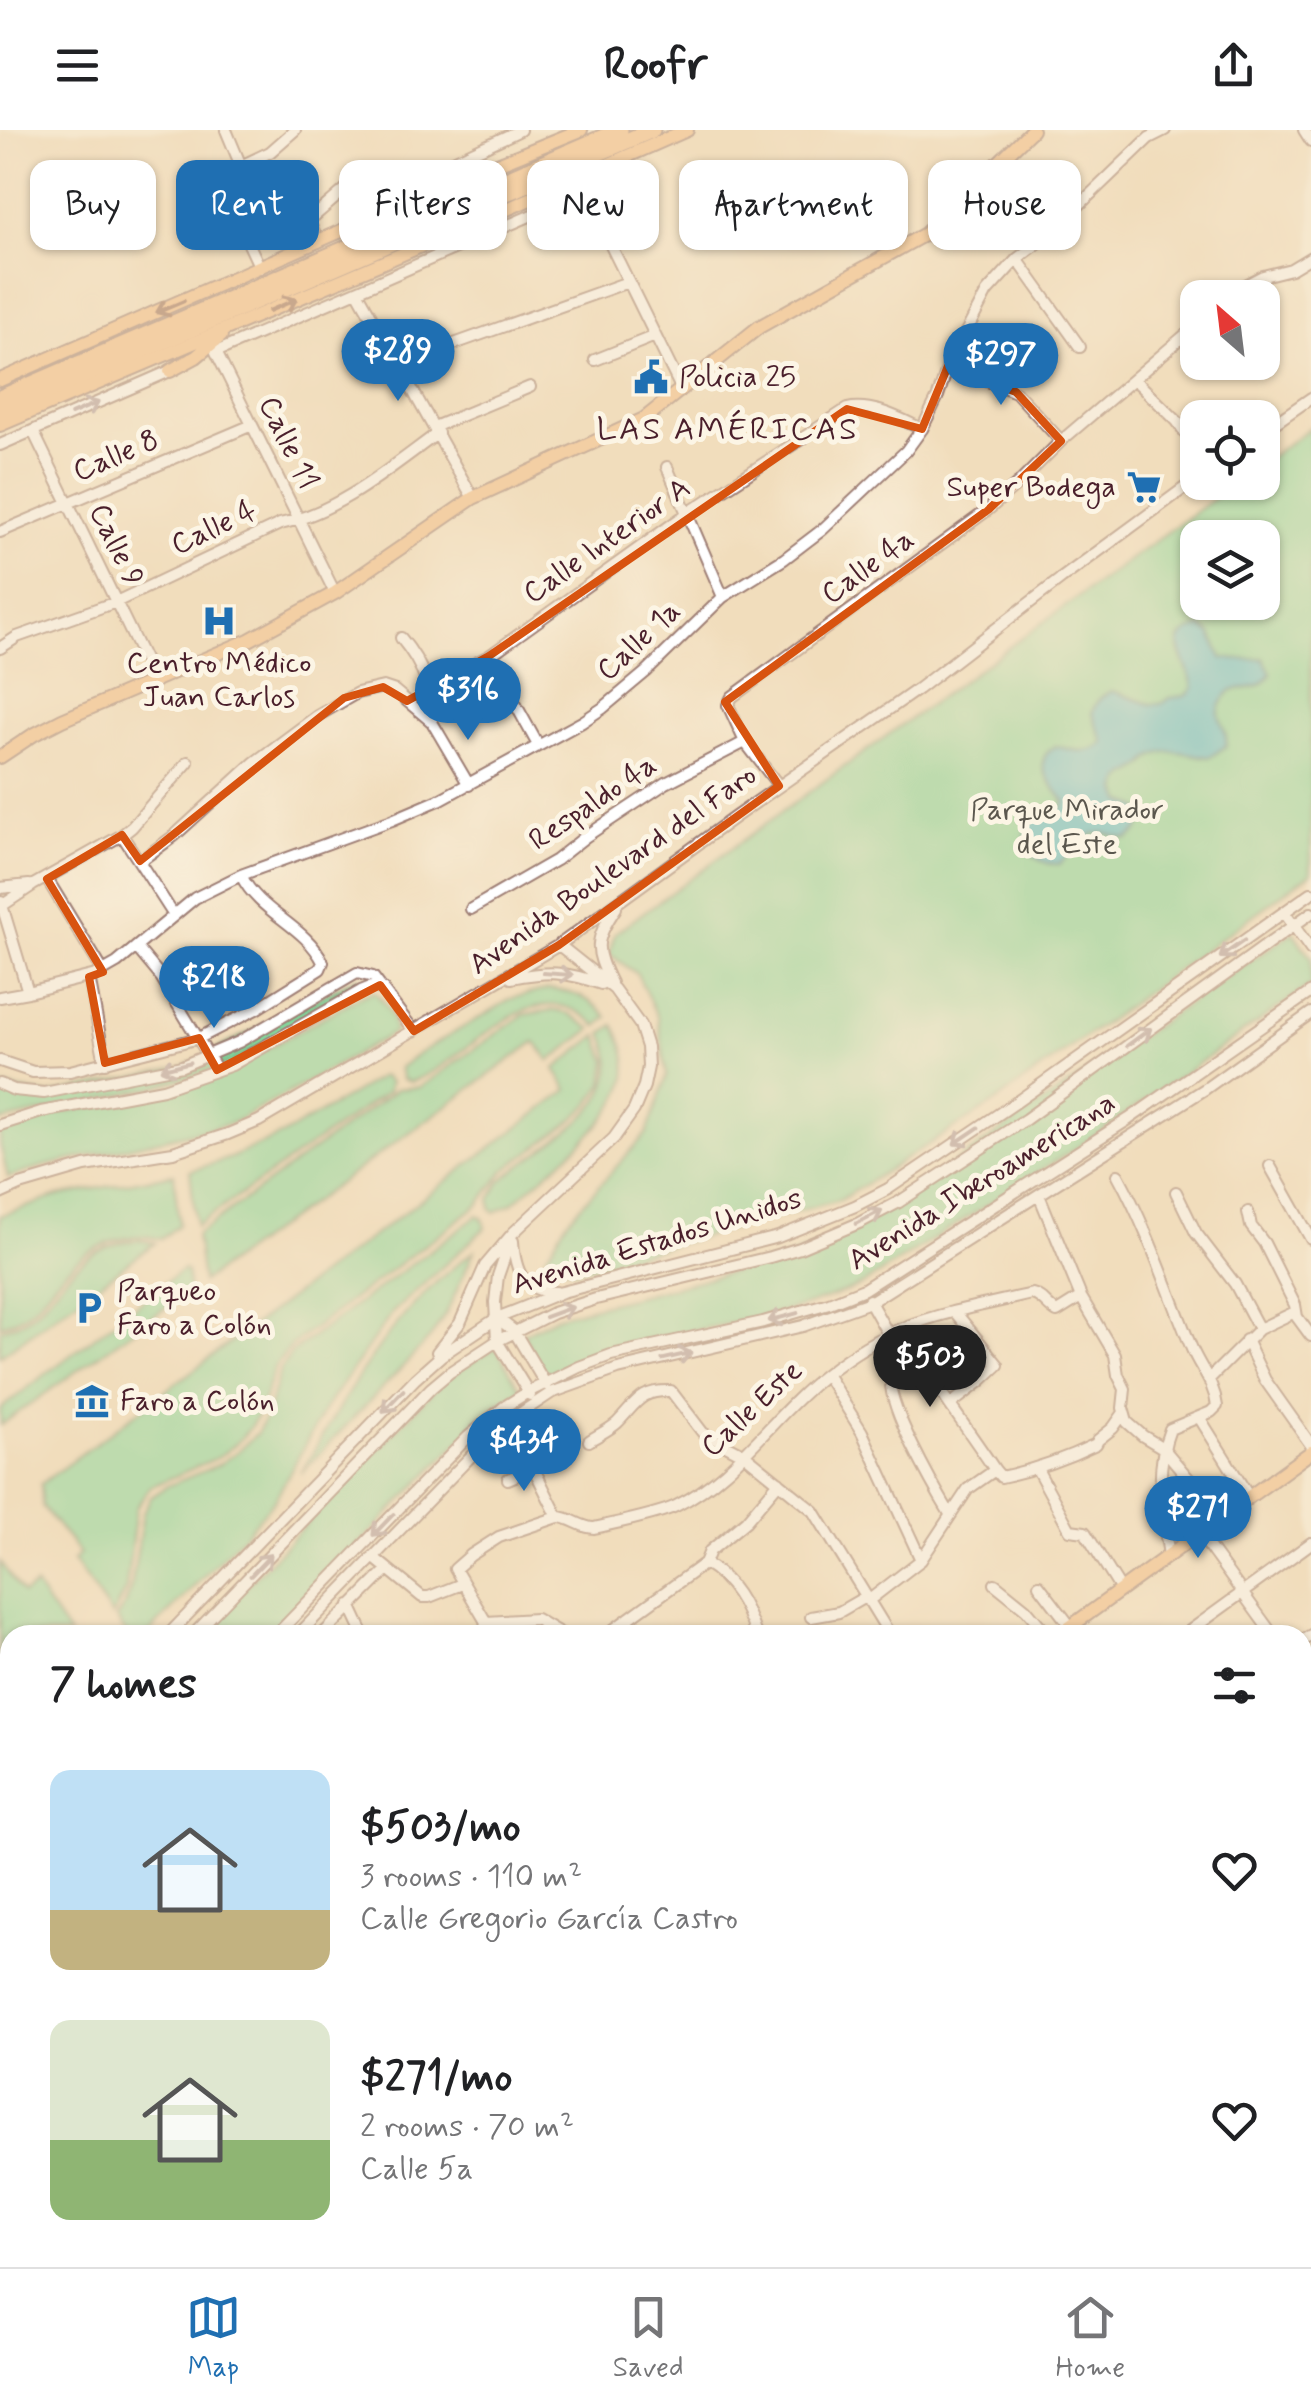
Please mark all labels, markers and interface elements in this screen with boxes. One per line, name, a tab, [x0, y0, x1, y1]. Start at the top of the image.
text: Roofr	[604, 36, 707, 95]
icon: menu	[50, 38, 105, 93]
icon: share	[1206, 38, 1261, 93]
chip: Buy	[30, 160, 156, 250]
chip: Rent	[176, 160, 319, 250]
chip: Filters	[339, 160, 507, 250]
chip: New	[527, 160, 659, 250]
chip: Apartment	[679, 160, 908, 250]
chip: House	[928, 160, 1081, 250]
north arrow	[1180, 280, 1280, 380]
map controls	[1180, 280, 1280, 620]
one-way arrow	[267, 295, 298, 313]
one-way arrow	[155, 299, 186, 317]
pin: $289	[339, 319, 457, 404]
pin: $297	[942, 323, 1060, 408]
text: $289	[364, 330, 432, 372]
text: $297	[965, 334, 1037, 376]
public building icon: Policia 25	[632, 358, 670, 396]
place label: Policia 25	[679, 358, 796, 397]
street label: Calle 11	[249, 390, 327, 496]
one-way arrow	[69, 398, 100, 416]
button: locate	[1180, 400, 1280, 500]
district label: LAS AMÉRICAS	[597, 409, 859, 451]
street label: Calle 8	[67, 421, 165, 491]
place label: Super Bodega	[947, 468, 1116, 509]
supermarket icon: Super Bodega	[1125, 468, 1163, 506]
street label: Calle Interior A	[516, 469, 698, 613]
street label: Calle 4	[165, 491, 263, 565]
street label: Calle 9	[79, 497, 153, 593]
street label: Calle 4a	[814, 520, 922, 614]
button: layers	[1180, 520, 1280, 620]
street label: Calle 1a	[589, 592, 689, 690]
hospital icon: Centro Médico Juan Carlos	[200, 602, 238, 640]
place label: Centro Médico Juan Carlos	[126, 644, 312, 717]
pin: $316	[409, 658, 527, 743]
text: $316	[437, 669, 499, 711]
street label: Respaldo 4a	[522, 746, 664, 860]
street label: Avenida Boulevard del Faro	[462, 756, 764, 984]
park label: Parque Mirador del Este	[970, 791, 1164, 864]
one-way arrow	[1218, 938, 1246, 959]
pin: $218	[155, 946, 273, 1031]
text: $218	[181, 957, 247, 999]
one-way arrow	[541, 965, 573, 984]
one-way arrow	[1125, 1027, 1152, 1048]
one-way arrow	[160, 1058, 191, 1077]
street label: Avenida Iberoamericana	[841, 1084, 1123, 1280]
one-way arrow	[952, 1125, 980, 1146]
street label: Avenida Estados Unidos	[507, 1179, 807, 1305]
one-way arrow	[853, 1207, 883, 1226]
place label: Parqueo Faro a Colón	[117, 1272, 272, 1345]
parking icon: Parqueo Faro a Colón	[70, 1289, 108, 1327]
one-way arrow	[542, 1302, 573, 1320]
one-way arrow	[768, 1308, 799, 1327]
pin: $503	[871, 1325, 989, 1410]
text: $503	[895, 1336, 965, 1378]
one-way arrow	[660, 1346, 692, 1364]
street label: Calle Este	[693, 1352, 811, 1466]
museum icon: Faro a Colón	[73, 1382, 111, 1420]
place label: Faro a Colón	[120, 1382, 275, 1421]
one-way arrow	[382, 1388, 406, 1412]
pin: $434	[465, 1409, 583, 1494]
text: $434	[489, 1420, 559, 1462]
pin: $271	[1139, 1476, 1257, 1561]
text: $271	[1166, 1487, 1230, 1529]
one-way arrow	[371, 1512, 395, 1536]
one-way arrow	[248, 1553, 272, 1577]
text: 7 homes	[50, 1658, 197, 1713]
icon: filters	[1207, 1658, 1262, 1713]
text: $503/mo	[360, 1801, 521, 1856]
icon: home	[130, 1810, 250, 1930]
icon: heart	[1207, 1843, 1262, 1898]
text: 3 rooms · 110 m²	[360, 1856, 582, 1898]
text: Calle Gregorio García Castro	[360, 1898, 738, 1940]
text: $271/mo	[360, 2051, 512, 2106]
icon: home	[130, 2060, 250, 2180]
icon: heart	[1207, 2093, 1262, 2148]
text: 2 rooms · 70 m²	[360, 2106, 574, 2148]
text: Calle 5a	[360, 2148, 473, 2190]
tab: Map	[186, 2290, 241, 2387]
tab: Saved	[613, 2290, 684, 2387]
tab: Home	[1055, 2290, 1125, 2387]

